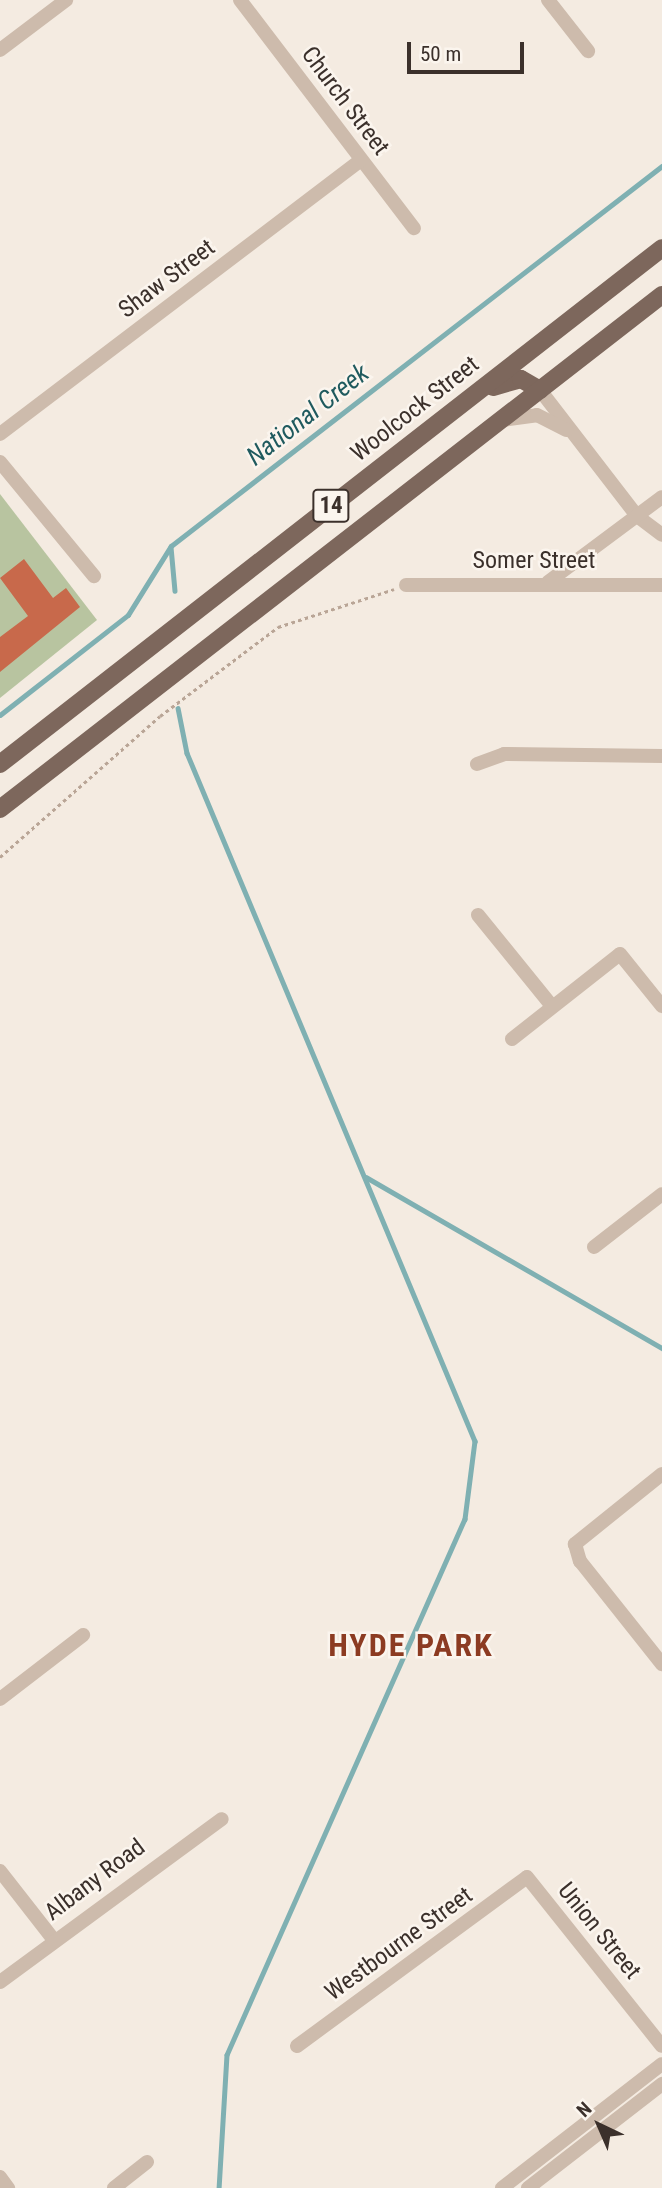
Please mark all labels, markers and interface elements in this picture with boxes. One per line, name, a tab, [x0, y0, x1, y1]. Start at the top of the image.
scale bar	[410, 28, 527, 72]
street label: Church Street	[295, 41, 395, 161]
text: 50 m	[420, 42, 461, 66]
street label: Shaw Street	[113, 234, 221, 324]
street label: Woolcock Street	[345, 350, 485, 468]
water label: National Creek	[241, 358, 375, 472]
road number: 14	[312, 486, 350, 526]
street label: Somer Street	[473, 547, 595, 575]
district label: HYDE PARK	[329, 1626, 493, 1664]
street label: Albany Road	[39, 1833, 151, 1927]
street label: Union Street	[551, 1877, 647, 1985]
street label: Westbourne Street	[320, 1881, 478, 2007]
north arrow	[564, 2090, 634, 2160]
text: N	[572, 2097, 596, 2122]

